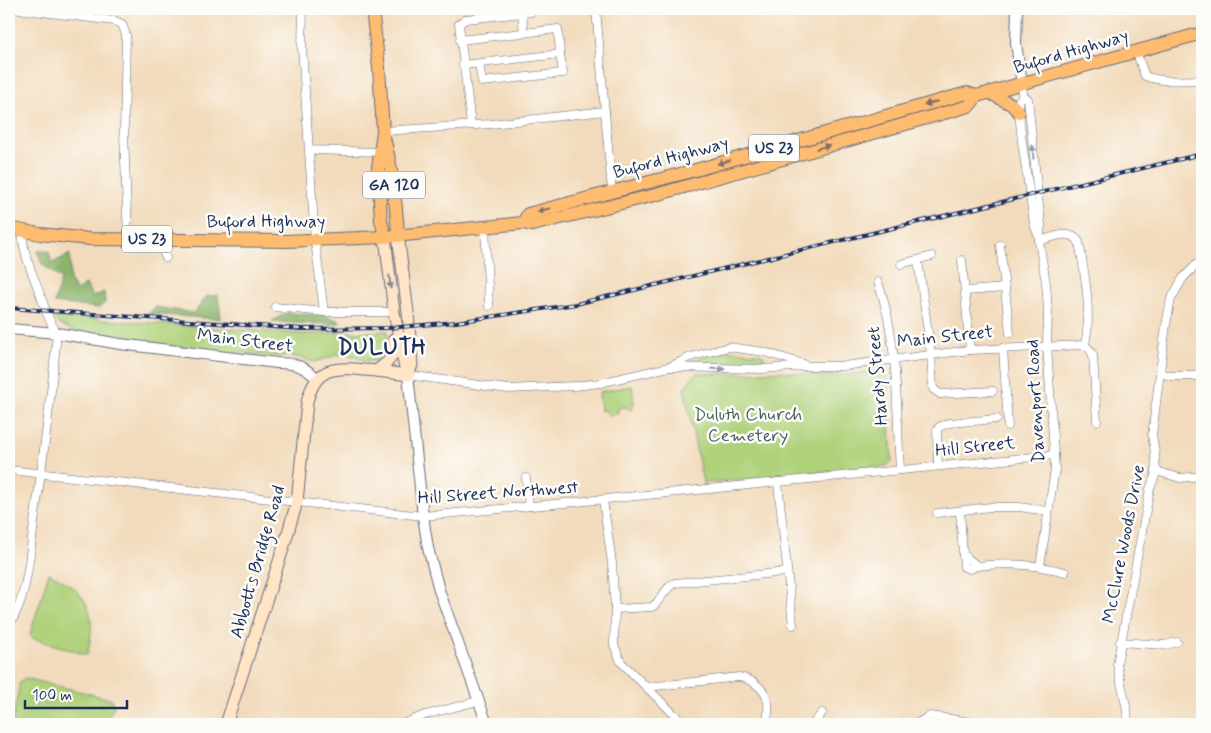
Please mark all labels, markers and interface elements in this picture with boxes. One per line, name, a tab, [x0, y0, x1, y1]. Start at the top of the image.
street label: Buford Highway	[1011, 24, 1132, 82]
one-way arrow	[923, 100, 938, 108]
street label: Buford Highway	[611, 131, 732, 187]
road number: US 23	[749, 134, 799, 162]
one-way arrow	[816, 143, 831, 151]
one-way arrow	[1029, 144, 1037, 160]
one-way arrow	[716, 159, 731, 167]
road number: GA 120	[363, 172, 425, 198]
one-way arrow	[536, 206, 551, 214]
street label: Buford Highway	[207, 210, 325, 236]
road number: US 23	[122, 225, 172, 252]
one-way arrow	[386, 275, 394, 291]
street label: Main Street	[896, 320, 994, 354]
street label: Main Street	[196, 323, 294, 359]
street label: Hardy Street	[862, 325, 894, 426]
district label: DULUTH	[337, 334, 427, 362]
street label: Davenport Road	[1021, 339, 1051, 463]
one-way arrow	[710, 365, 726, 373]
park label: Duluth Church Cemetery	[694, 403, 802, 448]
street label: Hill Street	[934, 431, 1017, 463]
street label: McClure Woods Drive	[1097, 463, 1151, 625]
street label: Hill Street Northwest	[417, 475, 580, 511]
street label: Abbotts Bridge Road	[225, 483, 293, 642]
scale bar	[25, 678, 128, 710]
text: 100 m	[32, 686, 72, 706]

